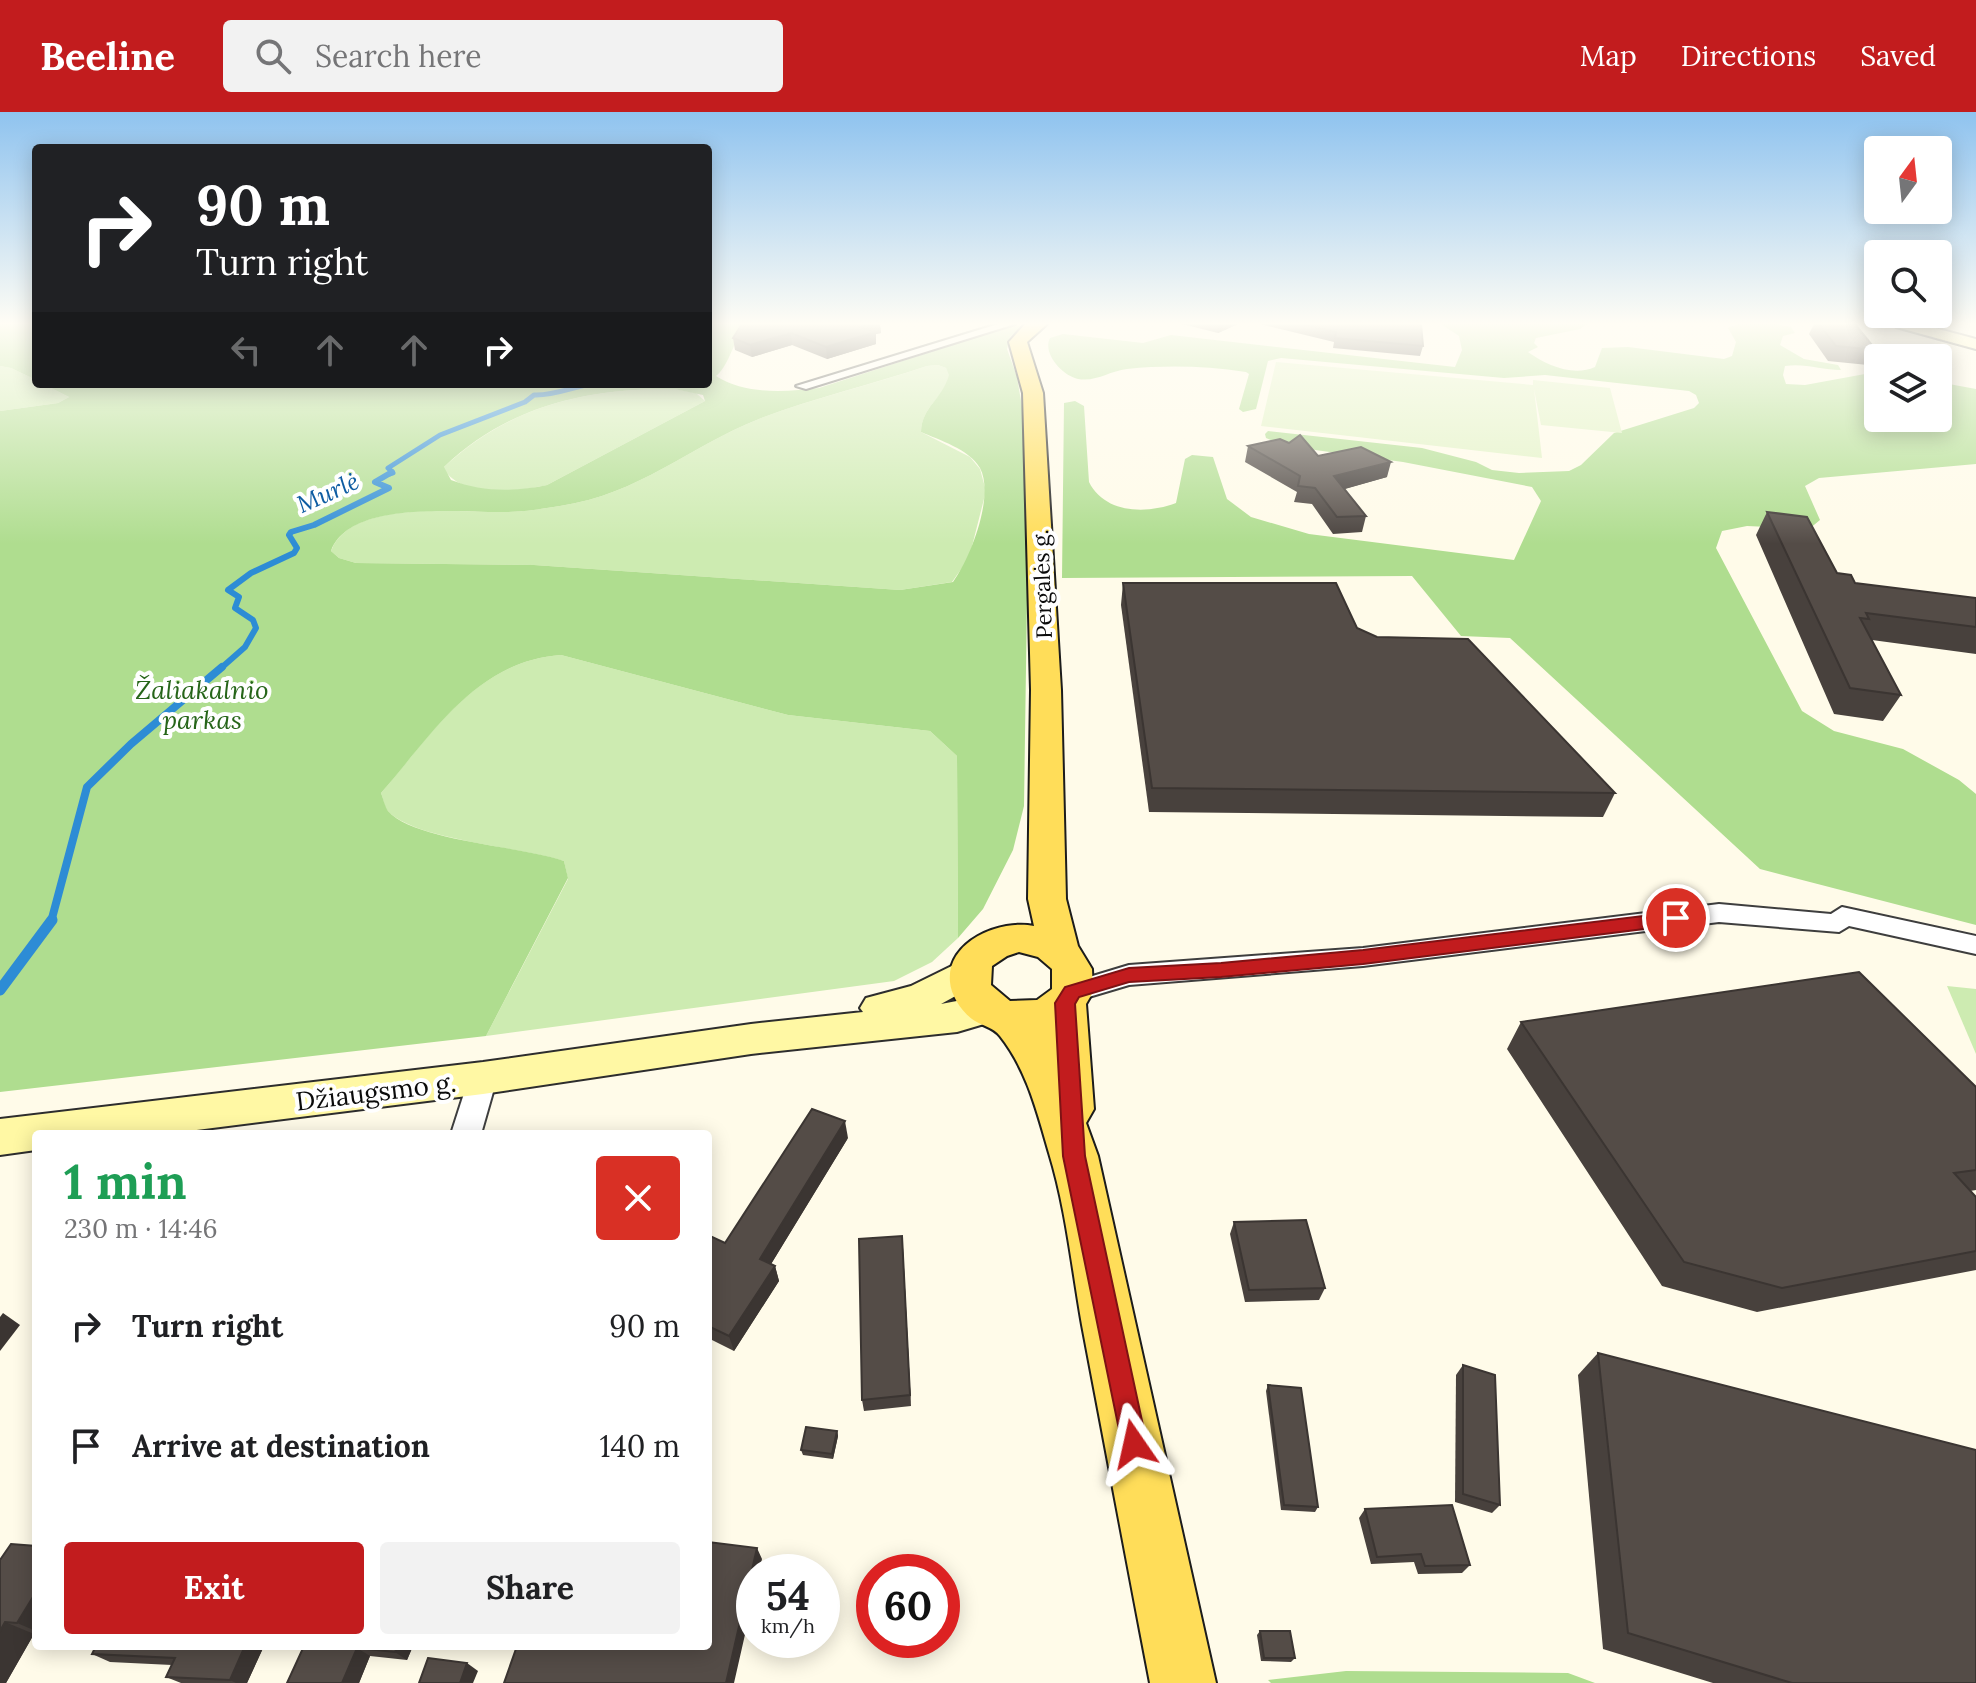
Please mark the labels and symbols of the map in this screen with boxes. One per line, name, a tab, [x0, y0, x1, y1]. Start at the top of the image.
north arrow	[1864, 136, 1952, 224]
water label: Murlė	[292, 465, 364, 520]
street label: Pergalės g.	[1026, 529, 1058, 639]
park label: Žaliakalnio parkas	[135, 673, 269, 736]
pin	[1642, 884, 1710, 952]
street label: Džiaugsmo g.	[294, 1065, 458, 1118]
position arrow	[1092, 1402, 1176, 1486]
speed limit sign: 60	[856, 1554, 960, 1658]

